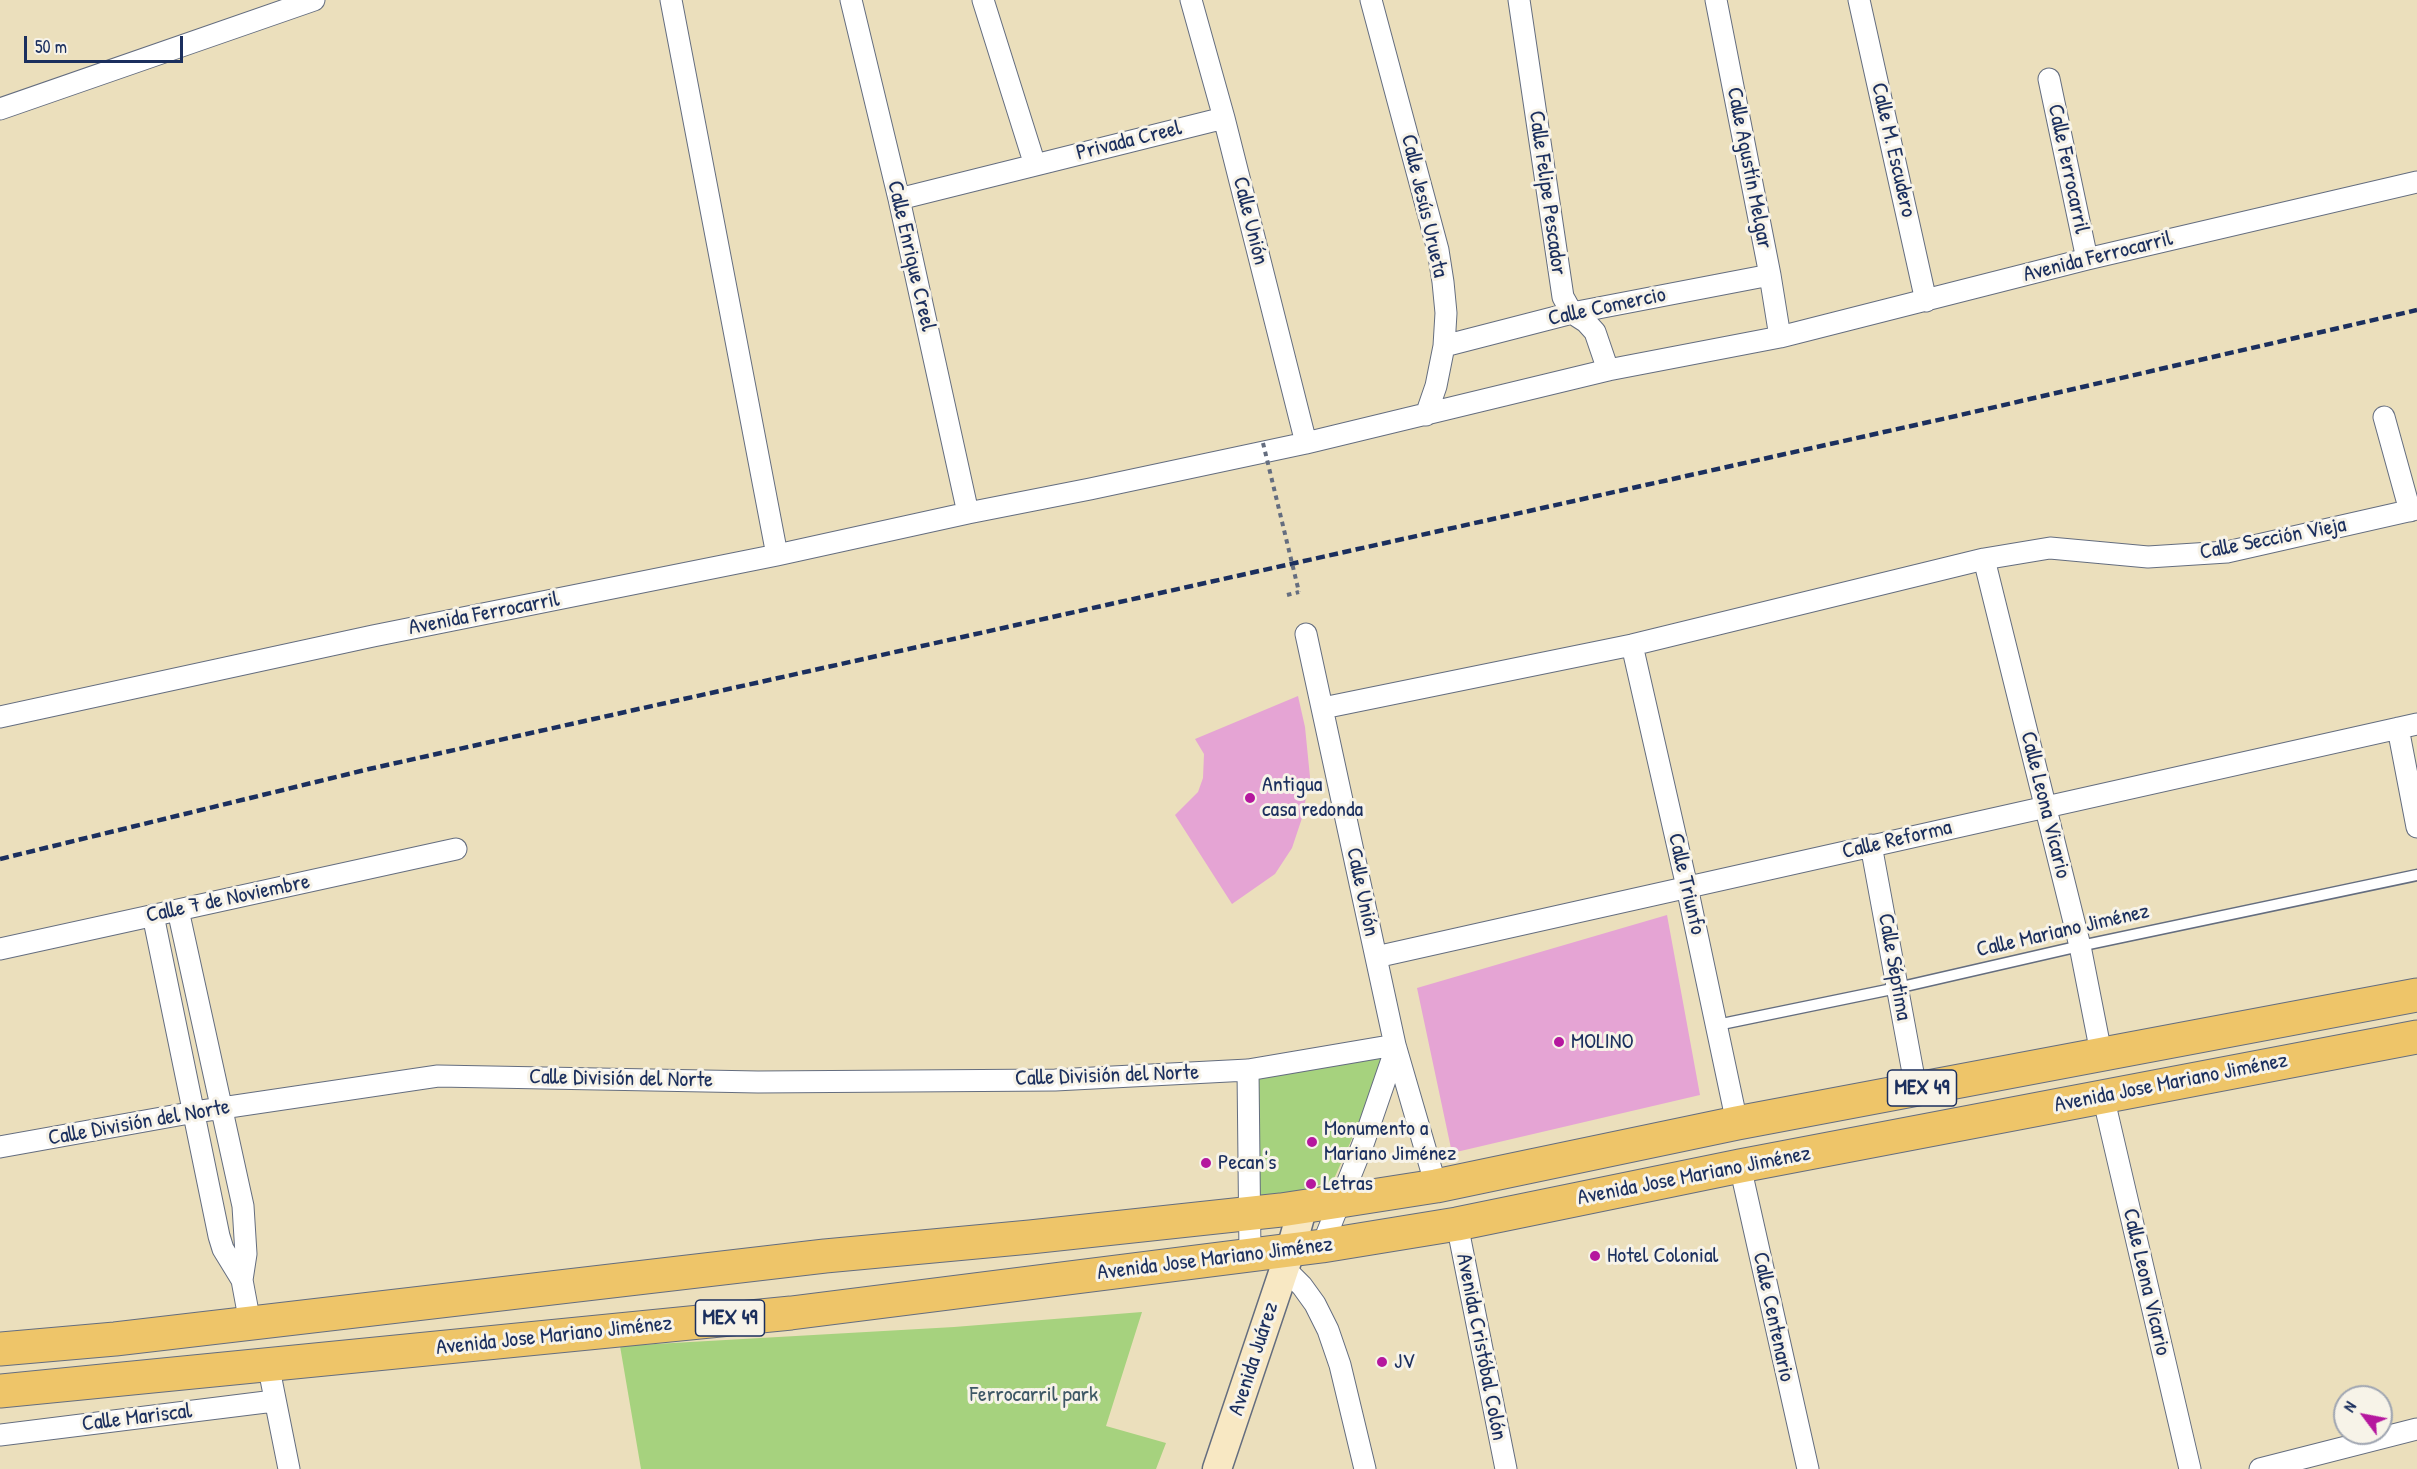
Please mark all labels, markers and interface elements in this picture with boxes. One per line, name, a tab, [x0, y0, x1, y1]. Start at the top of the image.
scale bar	[27, 24, 186, 62]
text: 50 m	[35, 34, 67, 59]
street label: Calle M. Escudero	[1865, 80, 1921, 220]
street label: Calle Agustín Melgar	[1720, 85, 1778, 251]
street label: Calle Ferrocarril	[2041, 102, 2095, 236]
street label: Calle Felipe Pescador	[1522, 109, 1572, 277]
street label: Privada Creel	[1074, 115, 1184, 167]
street label: Calle Jesús Urueta	[1395, 132, 1453, 280]
street label: Calle Unión	[1226, 174, 1274, 268]
street label: Calle Enrique Creel	[881, 178, 941, 334]
street label: Avenida Ferrocarril	[2021, 226, 2175, 288]
street label: Calle Comercio	[1546, 282, 1668, 332]
street label: Calle Sección Vieja	[2198, 512, 2348, 566]
street label: Avenida Ferrocarril	[406, 586, 562, 642]
street label: Calle Leona Vicario	[2014, 729, 2076, 881]
place label: Antigua casa redonda	[1262, 772, 1363, 824]
marker: Antigua casa redonda	[1243, 791, 1257, 805]
street label: Calle Reforma	[1840, 815, 1954, 865]
street label: Calle Triunfo	[1662, 831, 1710, 937]
street label: Calle Unión	[1340, 845, 1384, 939]
street label: Calle 7 de Noviembre	[144, 869, 312, 929]
street label: Calle Mariano Jiménez	[1974, 898, 2152, 964]
street label: Calle Séptima	[1872, 911, 1916, 1023]
place label: MOLINO	[1571, 1029, 1634, 1055]
marker: MOLINO	[1552, 1035, 1566, 1049]
street label: Avenida Jose Mariano Jiménez	[2052, 1047, 2290, 1119]
street label: Calle División del Norte	[1015, 1060, 1199, 1092]
street label: Calle División del Norte	[529, 1064, 713, 1094]
road number: MEX 49	[1888, 1070, 1956, 1106]
street label: Calle División del Norte	[46, 1094, 232, 1152]
place label: Monumento a Mariano Jiménez	[1324, 1116, 1457, 1168]
marker: Monumento a Mariano Jiménez	[1305, 1135, 1319, 1149]
street label: Avenida Jose Mariano Jiménez	[1575, 1140, 1813, 1212]
place label: Pecan's	[1218, 1150, 1277, 1176]
marker: Pecan's	[1199, 1156, 1213, 1170]
place label: Letras	[1323, 1171, 1373, 1197]
marker: Letras	[1304, 1177, 1318, 1191]
street label: Calle Leona Vicario	[2116, 1206, 2176, 1358]
street label: Avenida Jose Mariano Jiménez	[1096, 1231, 1334, 1287]
place label: Hotel Colonial	[1607, 1243, 1718, 1269]
marker: Hotel Colonial	[1588, 1249, 1602, 1263]
street label: Calle Centenario	[1746, 1250, 1800, 1384]
street label: Avenida Cristóbal Colón	[1450, 1251, 1512, 1443]
street label: Avenida Juárez	[1223, 1299, 1285, 1419]
road number: MEX 49	[696, 1300, 764, 1336]
street label: Avenida Jose Mariano Jiménez	[435, 1310, 673, 1362]
place label: JV	[1394, 1349, 1415, 1375]
marker: JV	[1375, 1355, 1389, 1369]
park label: Ferrocarril park	[970, 1382, 1098, 1408]
north arrow	[2333, 1385, 2393, 1445]
text: N	[2338, 1397, 2361, 1416]
street label: Calle Mariscal	[81, 1398, 193, 1438]

